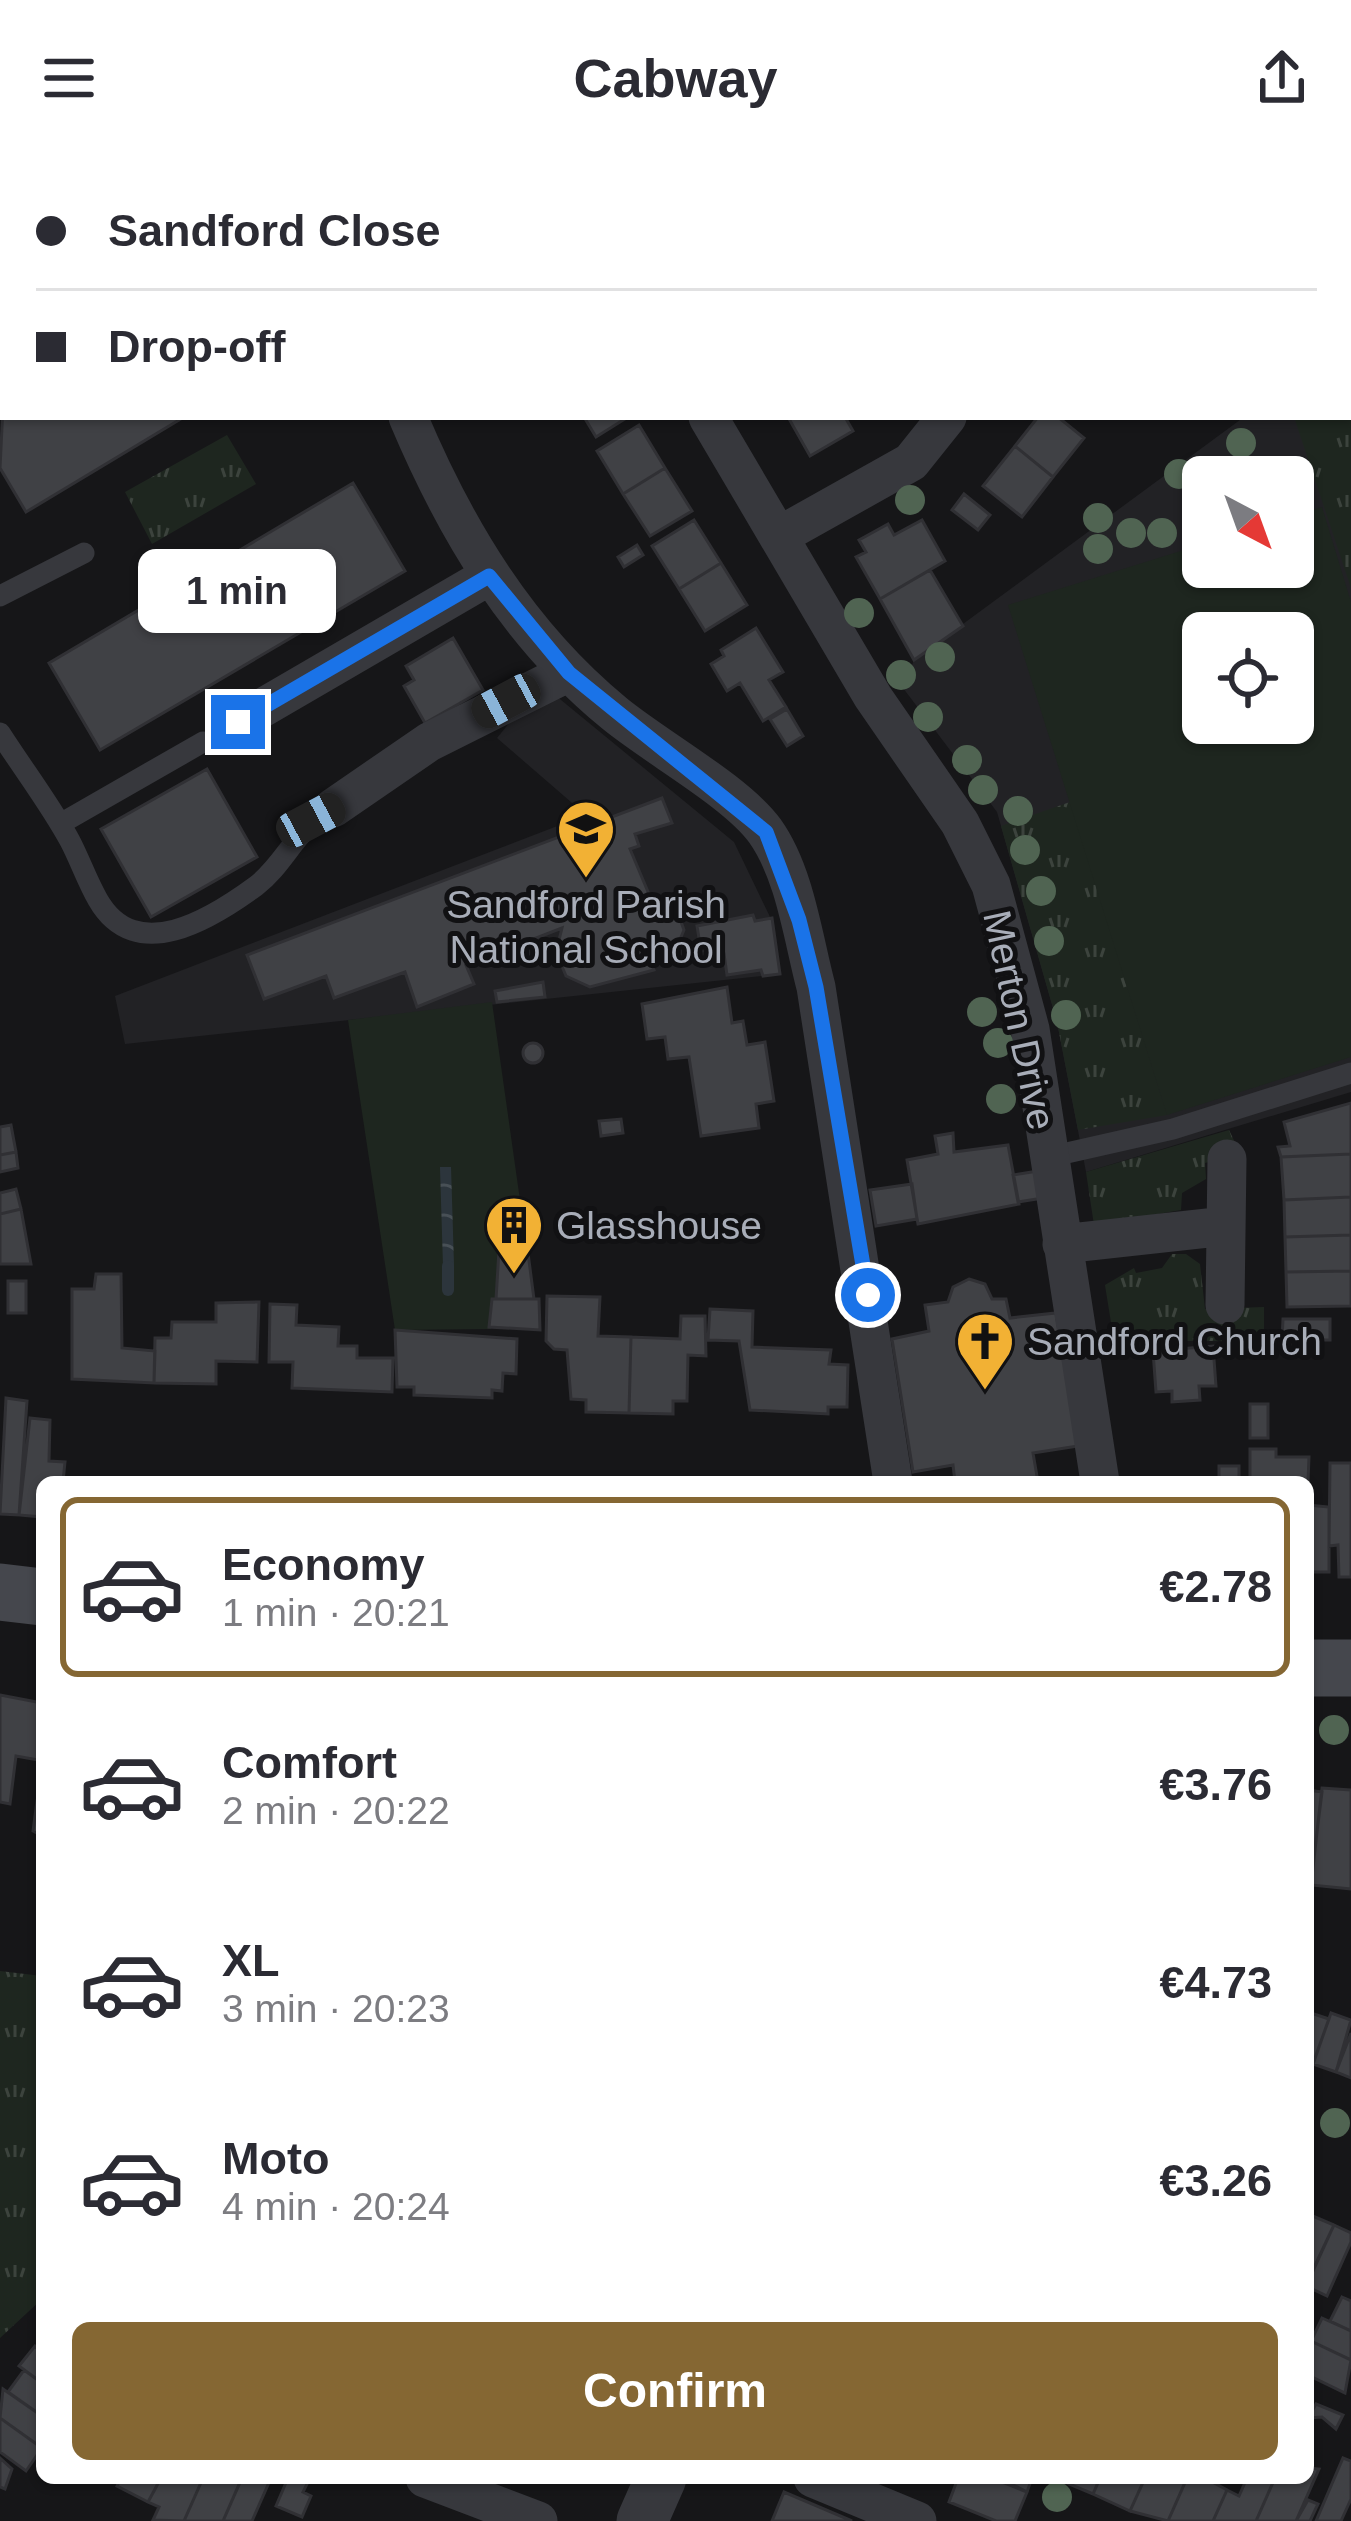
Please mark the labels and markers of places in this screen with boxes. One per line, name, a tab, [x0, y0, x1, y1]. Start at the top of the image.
school or university icon: Sandford Parish National School	[555, 798, 617, 880]
place label: Sandford Parish National School	[446, 883, 726, 971]
building icon: Glasshouse	[483, 1194, 545, 1276]
place label: Glasshouse	[556, 1204, 762, 1247]
church icon: Sandford Church	[954, 1310, 1016, 1392]
place label: Sandford Church	[1027, 1320, 1322, 1363]

